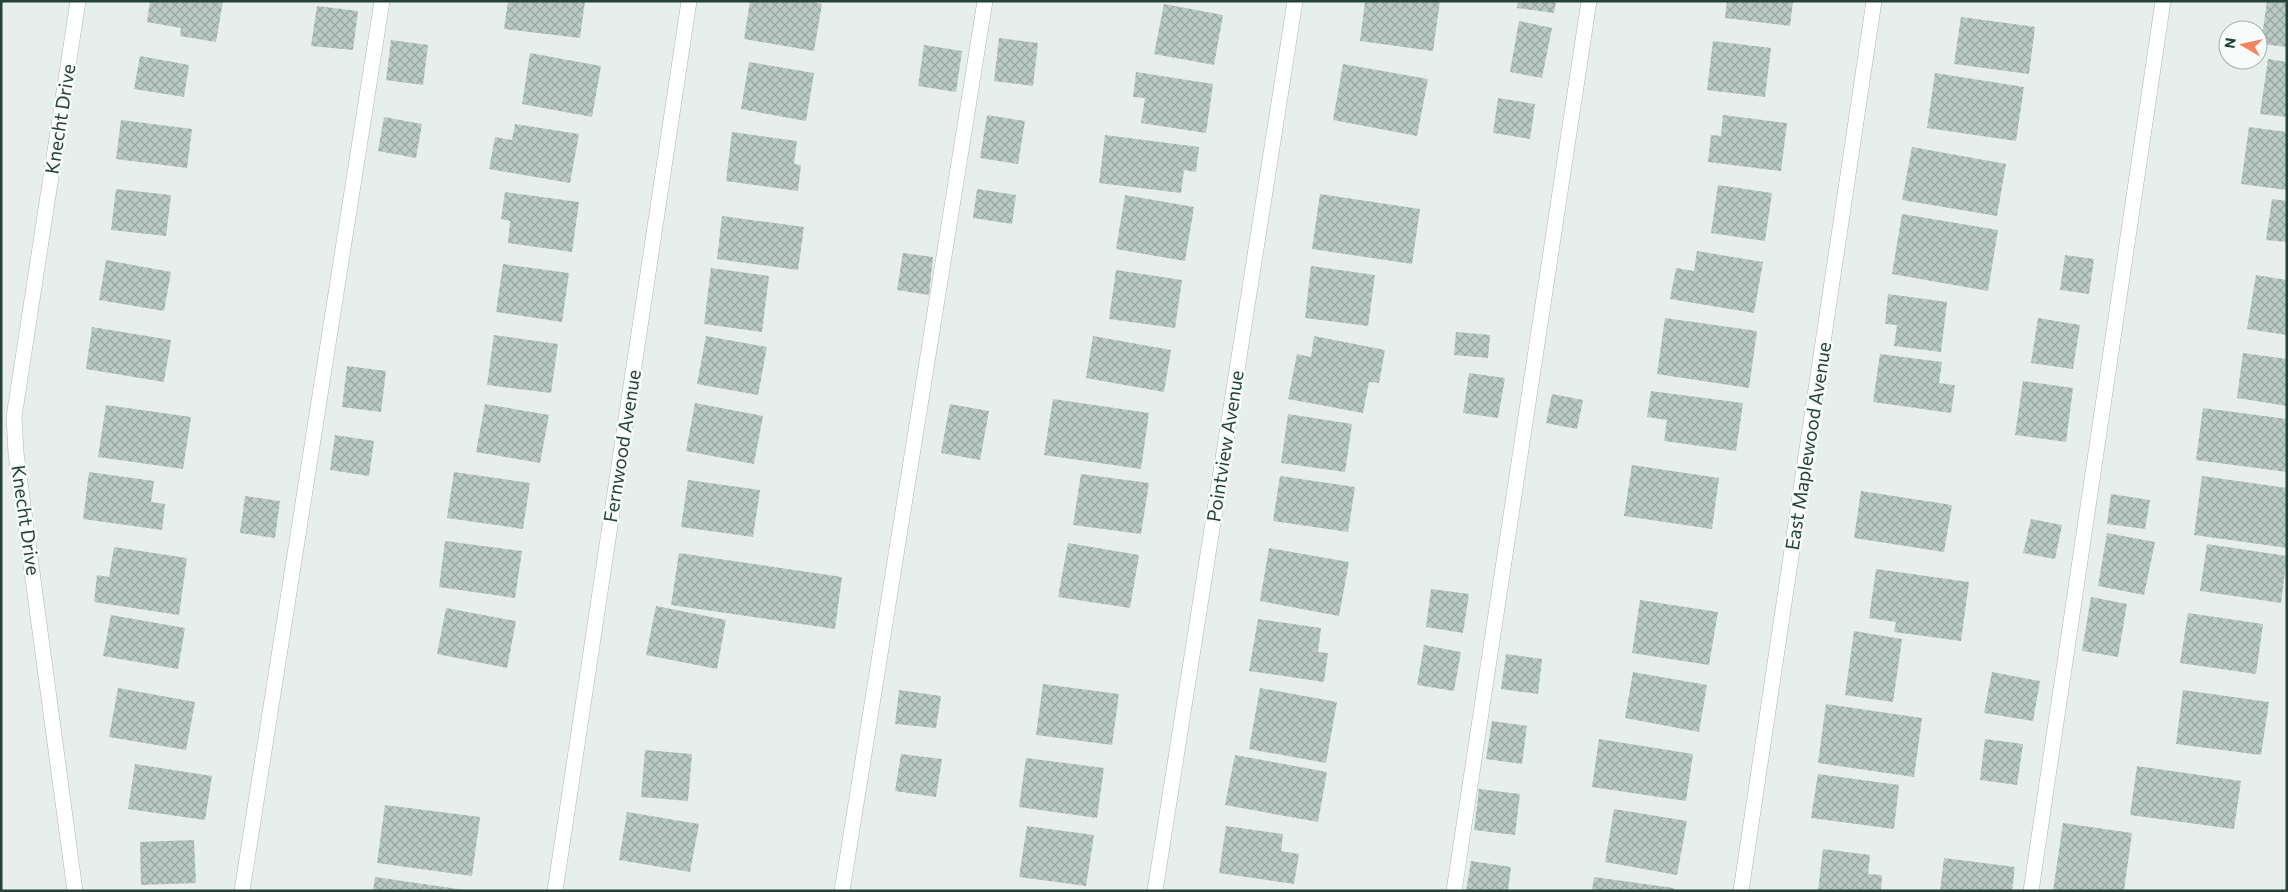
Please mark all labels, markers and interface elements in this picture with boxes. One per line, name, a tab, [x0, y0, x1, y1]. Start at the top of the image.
north arrow	[2218, 20, 2268, 70]
text: N	[2220, 36, 2239, 49]
street label: Knecht Drive	[39, 62, 80, 176]
street label: East Maplewood Avenue	[1780, 340, 1835, 552]
street label: Fernwood Avenue	[598, 368, 645, 524]
street label: Pointview Avenue	[1201, 369, 1248, 523]
street label: Knecht Drive	[7, 463, 46, 577]

